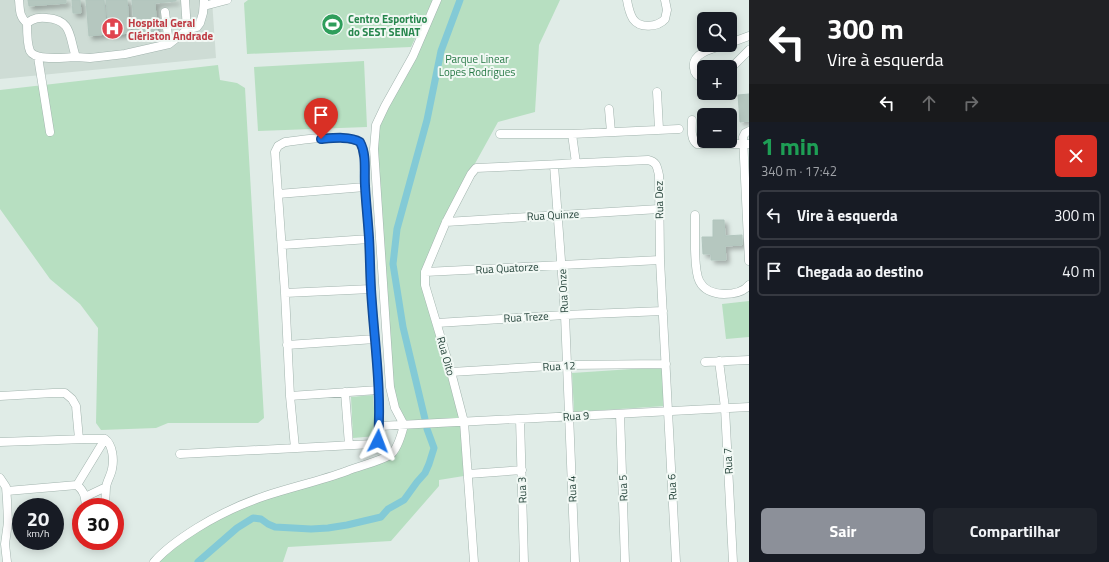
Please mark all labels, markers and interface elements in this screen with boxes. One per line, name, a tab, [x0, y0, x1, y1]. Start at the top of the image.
text: 300 m	[827, 7, 904, 50]
place label: Centro Esportivo do SEST SENAT	[348, 11, 427, 40]
sports icon: Centro Esportivo do SEST SENAT	[320, 12, 346, 38]
map controls	[697, 12, 737, 148]
button: search	[697, 12, 737, 52]
place label: Hospital Geral Clériston Andrade	[128, 15, 214, 44]
hospital icon: Hospital Geral Clériston Andrade	[99, 16, 125, 42]
icon: left	[761, 16, 813, 68]
text: Vire à esquerda	[827, 46, 944, 73]
park label: Parque Linear Lopes Rodrigues	[439, 51, 515, 80]
button: +	[697, 60, 737, 100]
icon: left	[876, 92, 898, 114]
icon: ahead	[918, 92, 940, 114]
icon: right	[960, 92, 982, 114]
pin	[304, 98, 338, 139]
icon: arrive	[310, 104, 332, 126]
button: −	[697, 108, 737, 148]
text: 1 min	[761, 128, 819, 164]
button: close	[1055, 135, 1097, 177]
text: 340 m · 17:42	[761, 161, 837, 181]
street label: Rua Dez	[651, 181, 667, 219]
icon: left	[763, 204, 785, 226]
text: Vire à esquerda	[797, 204, 898, 227]
text: 300 m	[1054, 204, 1095, 227]
street label: Rua Quinze	[526, 206, 580, 224]
street label: Rua Quatorze	[475, 258, 539, 278]
icon: arrive	[763, 260, 785, 282]
text: Chegada ao destino	[797, 260, 923, 283]
text: 40 m	[1062, 260, 1095, 283]
street label: Rua Onze	[554, 268, 572, 313]
street label: Rua Treze	[503, 308, 549, 326]
street label: Rua Oito	[433, 335, 459, 378]
street label: Rua 12	[542, 357, 576, 375]
street label: Rua 9	[562, 407, 590, 425]
position arrow	[357, 420, 399, 462]
street label: Rua 7	[719, 447, 737, 475]
street label: Rua 6	[663, 473, 681, 501]
street label: Rua 5	[615, 474, 631, 502]
street label: Rua 4	[564, 475, 580, 503]
street label: Rua 3	[514, 476, 530, 504]
speed limit sign: 30	[72, 498, 124, 550]
text: 20	[27, 503, 49, 534]
button: Sair	[761, 508, 925, 554]
button: Compartilhar	[933, 508, 1097, 554]
text: km/h	[27, 526, 49, 541]

